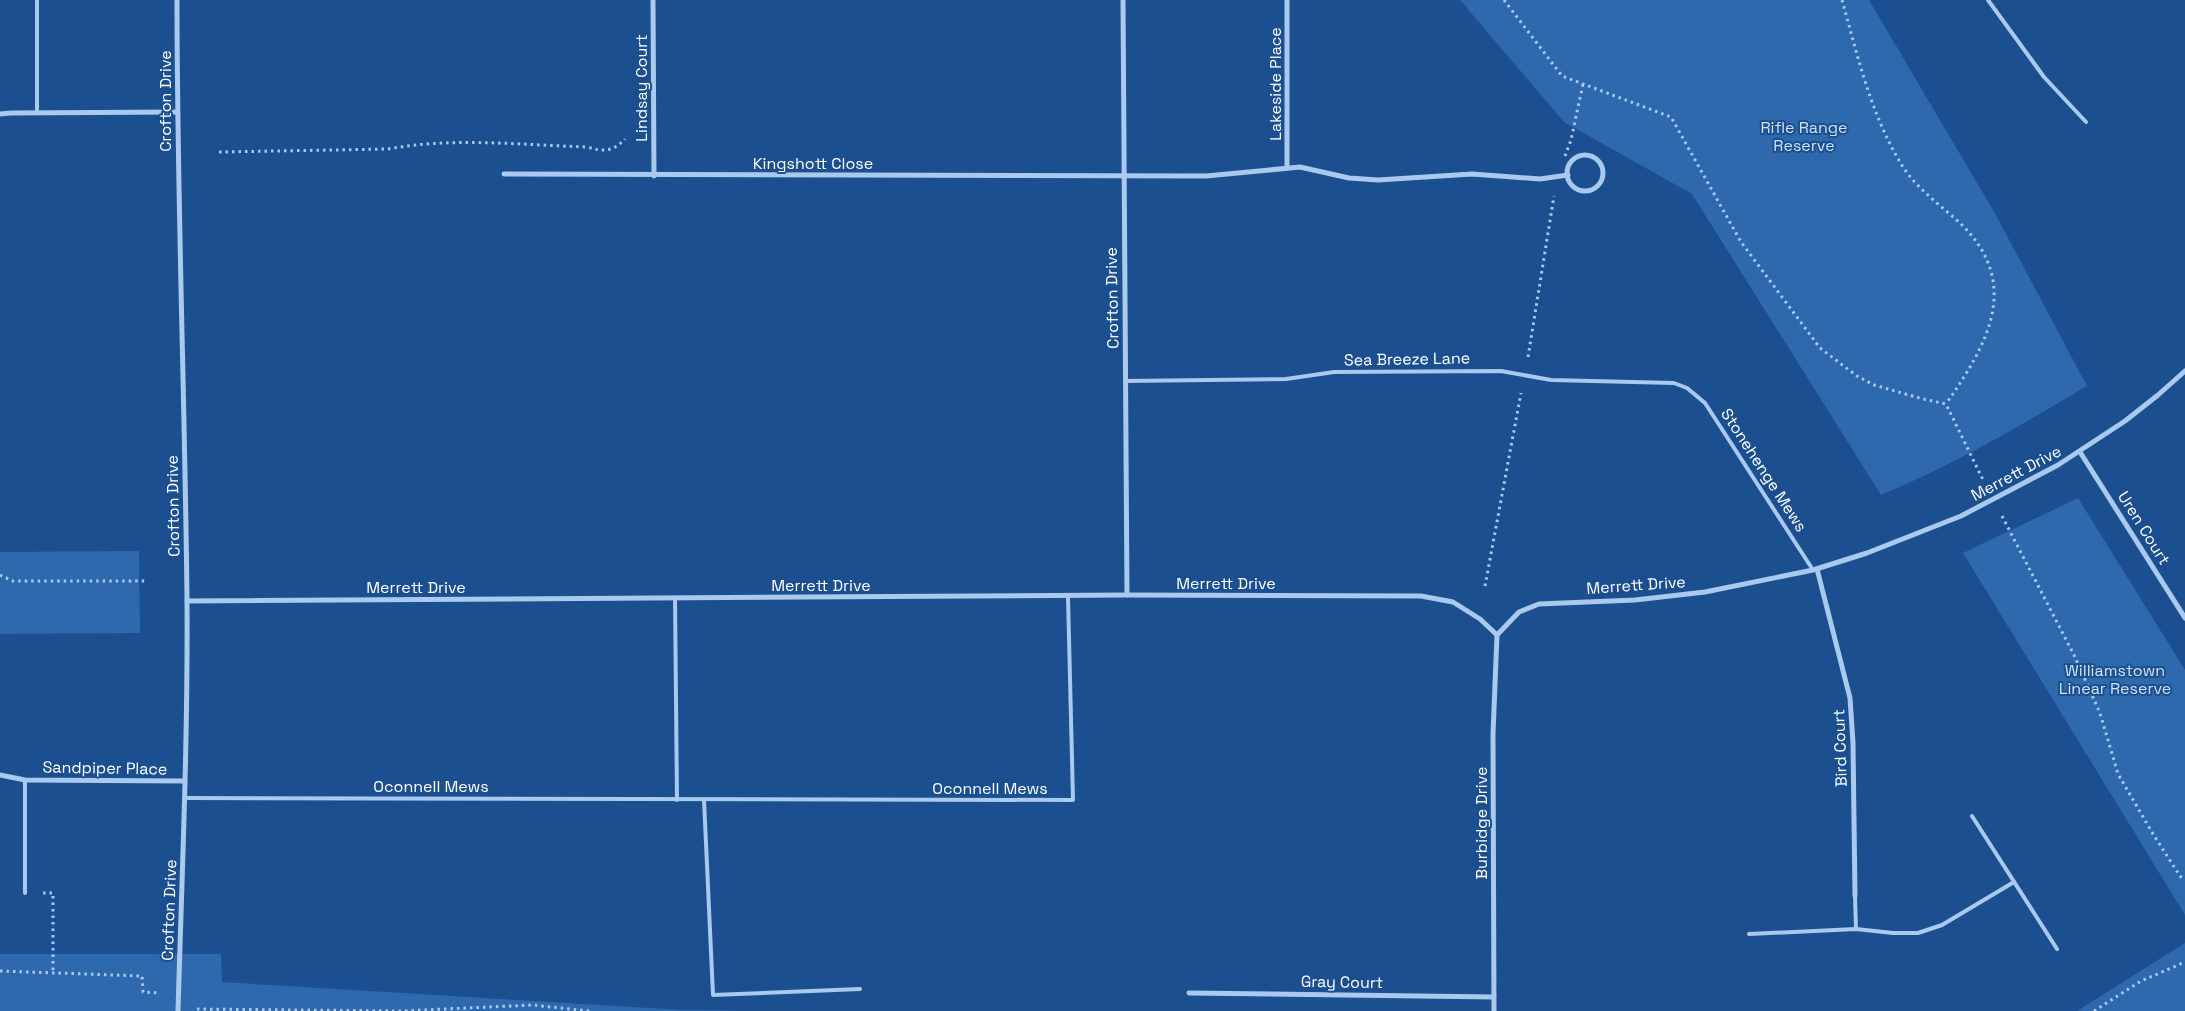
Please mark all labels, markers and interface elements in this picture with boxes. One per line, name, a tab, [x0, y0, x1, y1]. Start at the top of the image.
street label: Lakeside Place	[1265, 27, 1286, 141]
street label: Lindsay Court	[631, 34, 652, 142]
street label: Crofton Drive	[155, 50, 176, 152]
park label: Rifle Range Reserve	[1760, 117, 1848, 156]
street label: Kingshott Close	[753, 153, 873, 174]
street label: Crofton Drive	[1101, 247, 1123, 349]
street label: Sea Breeze Lane	[1344, 347, 1470, 371]
street label: Stonehenge Mews	[1716, 404, 1812, 536]
street label: Merrett Drive	[1967, 440, 2065, 506]
street label: Crofton Drive	[162, 455, 184, 557]
street label: Uren Court	[2113, 487, 2175, 569]
street label: Merrett Drive	[1586, 571, 1686, 599]
street label: Merrett Drive	[1176, 573, 1276, 594]
street label: Merrett Drive	[771, 575, 871, 596]
street label: Merrett Drive	[366, 577, 466, 598]
park label: Williamstown Linear Reserve	[2059, 660, 2171, 699]
street label: Bird Court	[1828, 709, 1852, 787]
street label: Sandpiper Place	[42, 756, 168, 780]
street label: Burbidge Drive	[1471, 766, 1492, 880]
street label: Oconnell Mews	[373, 776, 489, 797]
street label: Oconnell Mews	[932, 778, 1048, 799]
street label: Crofton Drive	[157, 859, 181, 961]
street label: Gray Court	[1301, 971, 1383, 993]

